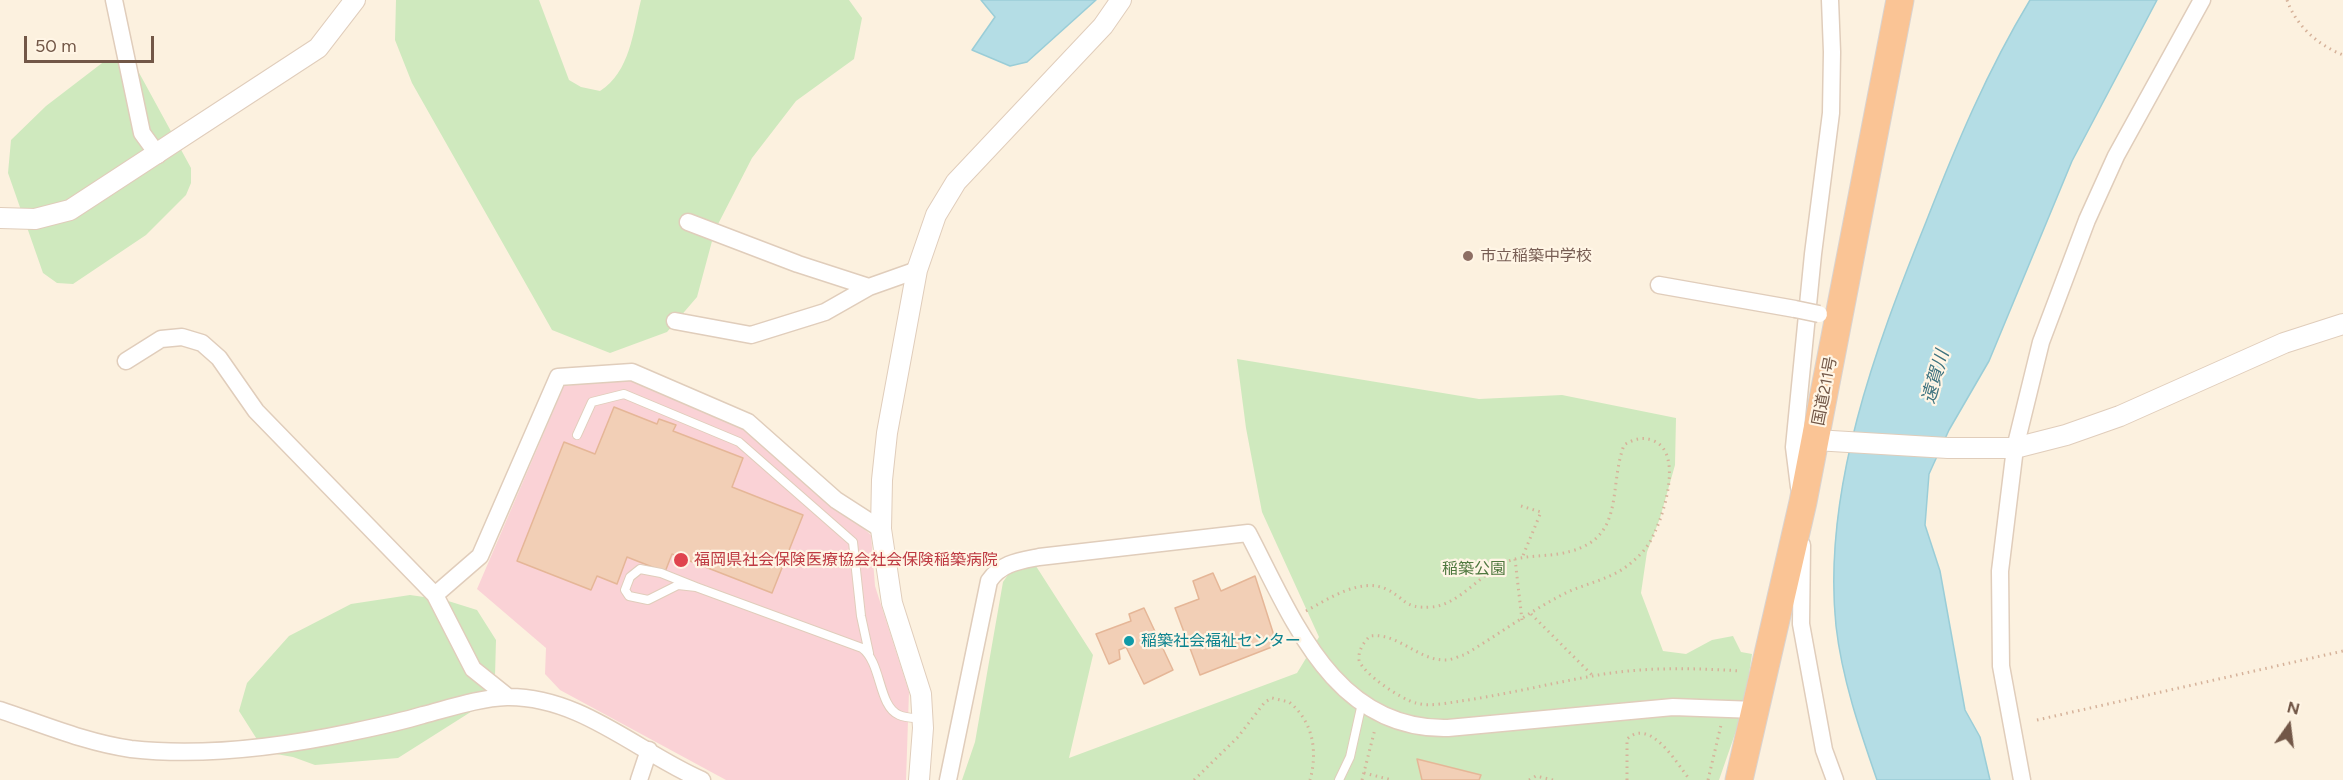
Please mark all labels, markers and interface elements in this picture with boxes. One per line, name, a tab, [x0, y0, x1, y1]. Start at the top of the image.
scale bar	[27, 24, 158, 62]
text: 50 m	[35, 35, 77, 57]
place label: 市立稲築中学校	[1480, 246, 1592, 266]
marker: 市立稲築中学校	[1461, 249, 1475, 263]
water label: 遠賀川	[1918, 348, 1954, 406]
street label: 国道211号	[1809, 355, 1841, 427]
place label: 福岡県社会保険医療協会社会保険稲築病院	[694, 550, 998, 570]
marker: 福岡県社会保険医療協会社会保険稲築病院	[672, 551, 690, 569]
park label: 稲築公園	[1442, 559, 1506, 579]
place label: 稲築社会福祉センター	[1141, 631, 1301, 651]
marker: 稲築社会福祉センター	[1122, 634, 1136, 648]
north arrow	[2259, 696, 2319, 756]
text: N	[2285, 697, 2302, 719]

